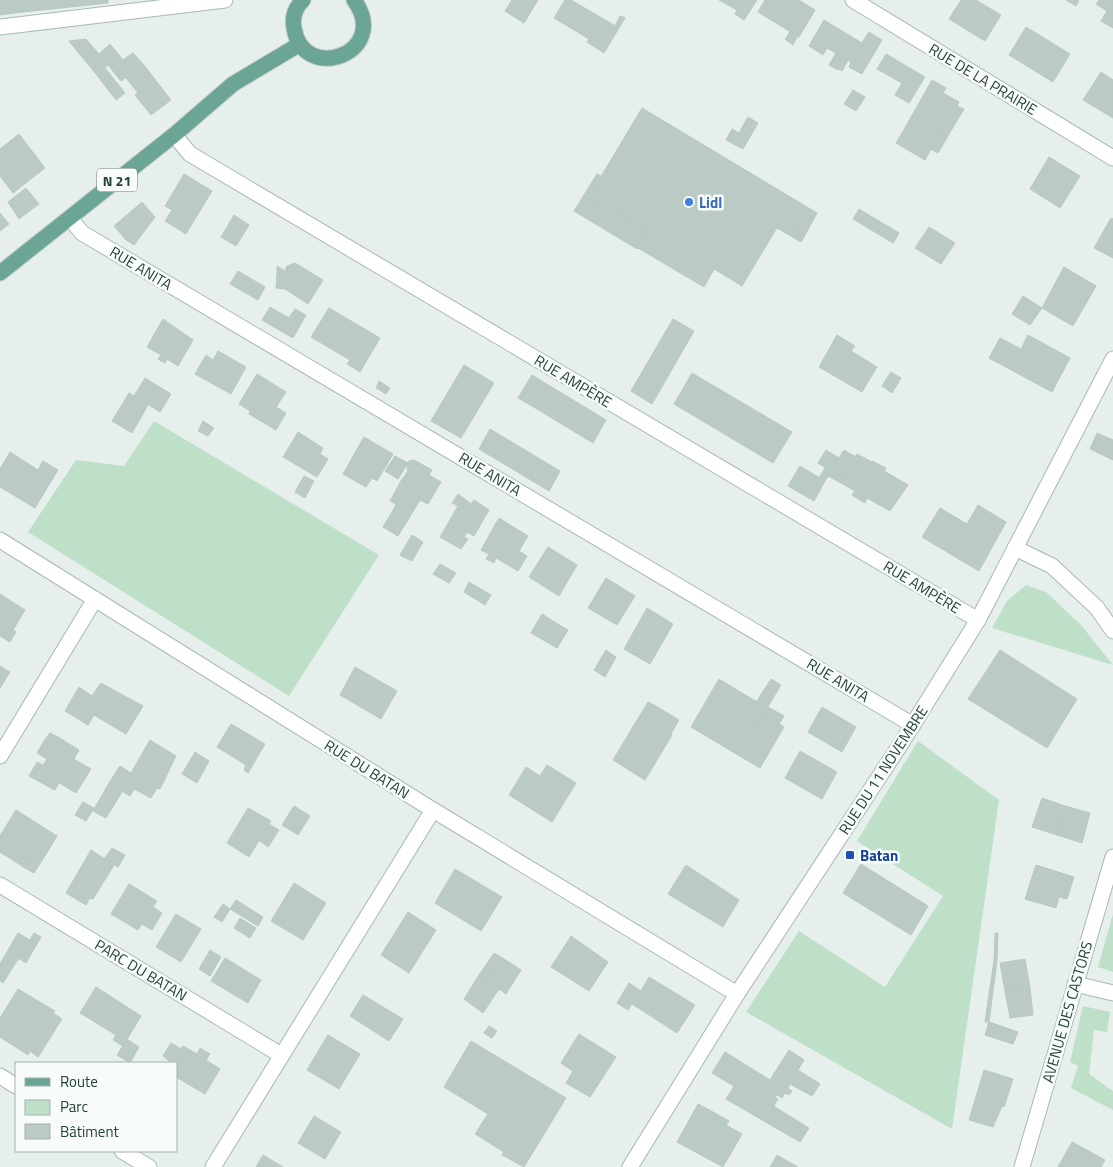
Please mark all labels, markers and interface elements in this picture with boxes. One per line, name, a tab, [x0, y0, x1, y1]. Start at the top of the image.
street label: RUE DE LA PRAIRIE	[924, 37, 1042, 121]
road number: N 21	[97, 168, 137, 192]
place label: Lidl	[699, 191, 722, 214]
marker: Lidl	[683, 196, 695, 208]
street label: RUE ANITA	[105, 240, 177, 296]
street label: RUE AMPÈRE	[530, 349, 616, 413]
street label: RUE ANITA	[454, 446, 526, 502]
street label: RUE AMPÈRE	[879, 555, 965, 619]
street label: RUE ANITA	[802, 652, 874, 708]
street label: RUE DU 11 NOVEMBRE	[833, 701, 933, 839]
street label: RUE DU BATAN	[320, 734, 414, 804]
place label: Batan	[860, 844, 898, 867]
marker: Batan	[844, 849, 856, 861]
street label: PARC DU BATAN	[90, 933, 192, 1007]
street label: AVENUE DES CASTORS	[1036, 939, 1098, 1085]
legend	[15, 1062, 178, 1152]
text: Route	[60, 1070, 98, 1093]
text: Parc	[60, 1095, 88, 1118]
text: Bâtiment	[60, 1120, 119, 1143]

